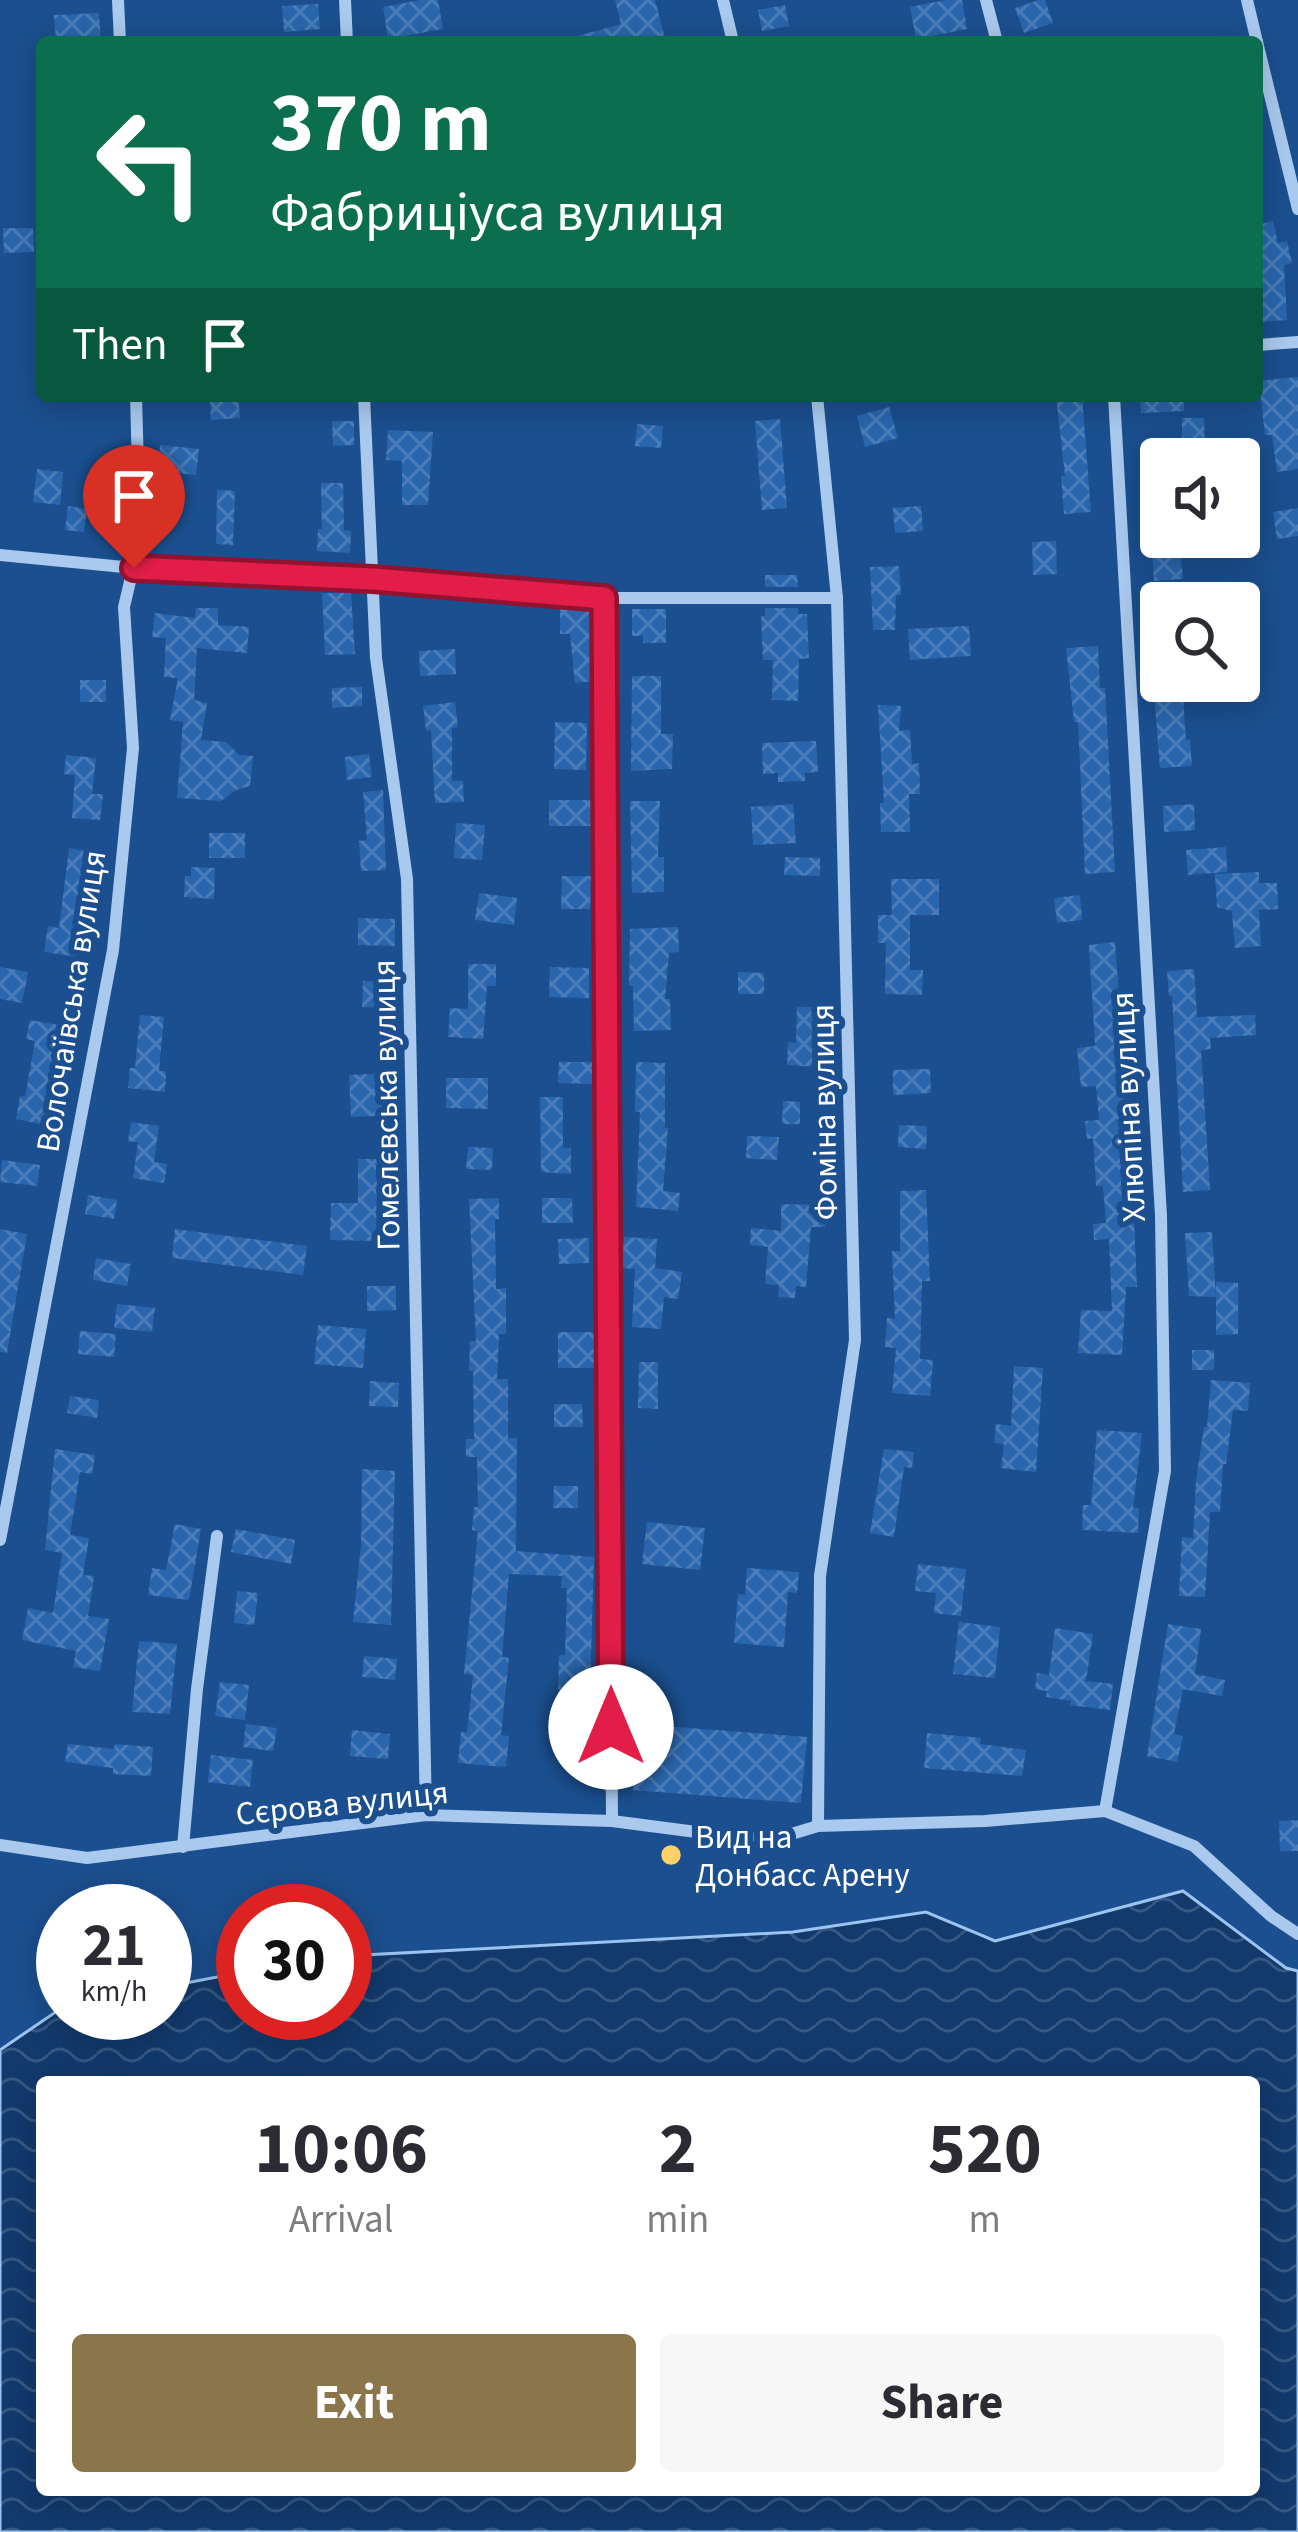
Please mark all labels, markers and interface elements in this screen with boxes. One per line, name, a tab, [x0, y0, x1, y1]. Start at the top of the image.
text: 370 m	[270, 64, 492, 184]
icon: left	[72, 84, 228, 240]
text: Фабриціуса вулиця	[270, 175, 725, 252]
icon: arrive	[192, 312, 258, 378]
text: Then	[72, 313, 168, 377]
map controls	[1140, 438, 1260, 702]
button: sound	[1140, 438, 1260, 558]
pin	[83, 445, 185, 568]
icon: arrive	[101, 463, 167, 529]
button: search	[1140, 582, 1260, 702]
street label: Волочаївська вулиця	[24, 847, 119, 1156]
street label: Гомелєвська вулиця	[360, 959, 413, 1251]
street label: Хлюпіна вулиця	[1099, 991, 1158, 1223]
street label: Фоміна вулиця	[799, 1003, 850, 1220]
position arrow	[548, 1664, 674, 1790]
street label: Сєрова вулиця	[234, 1769, 451, 1838]
place label: Вид на Донбасс Арену	[695, 1814, 910, 1899]
marker: Вид на Донбасс Арену	[658, 1842, 684, 1868]
speed limit sign: 30	[216, 1884, 372, 2040]
text: 21	[82, 1904, 146, 1989]
text: km/h	[81, 1970, 147, 2013]
text: 10:06	[254, 2098, 428, 2201]
text: 2	[659, 2098, 697, 2201]
text: 520	[928, 2098, 1042, 2201]
text: Arrival	[289, 2192, 394, 2248]
text: min	[646, 2192, 709, 2248]
text: m	[969, 2192, 1001, 2248]
button: Exit	[72, 2334, 636, 2472]
button: Share	[660, 2334, 1224, 2472]

